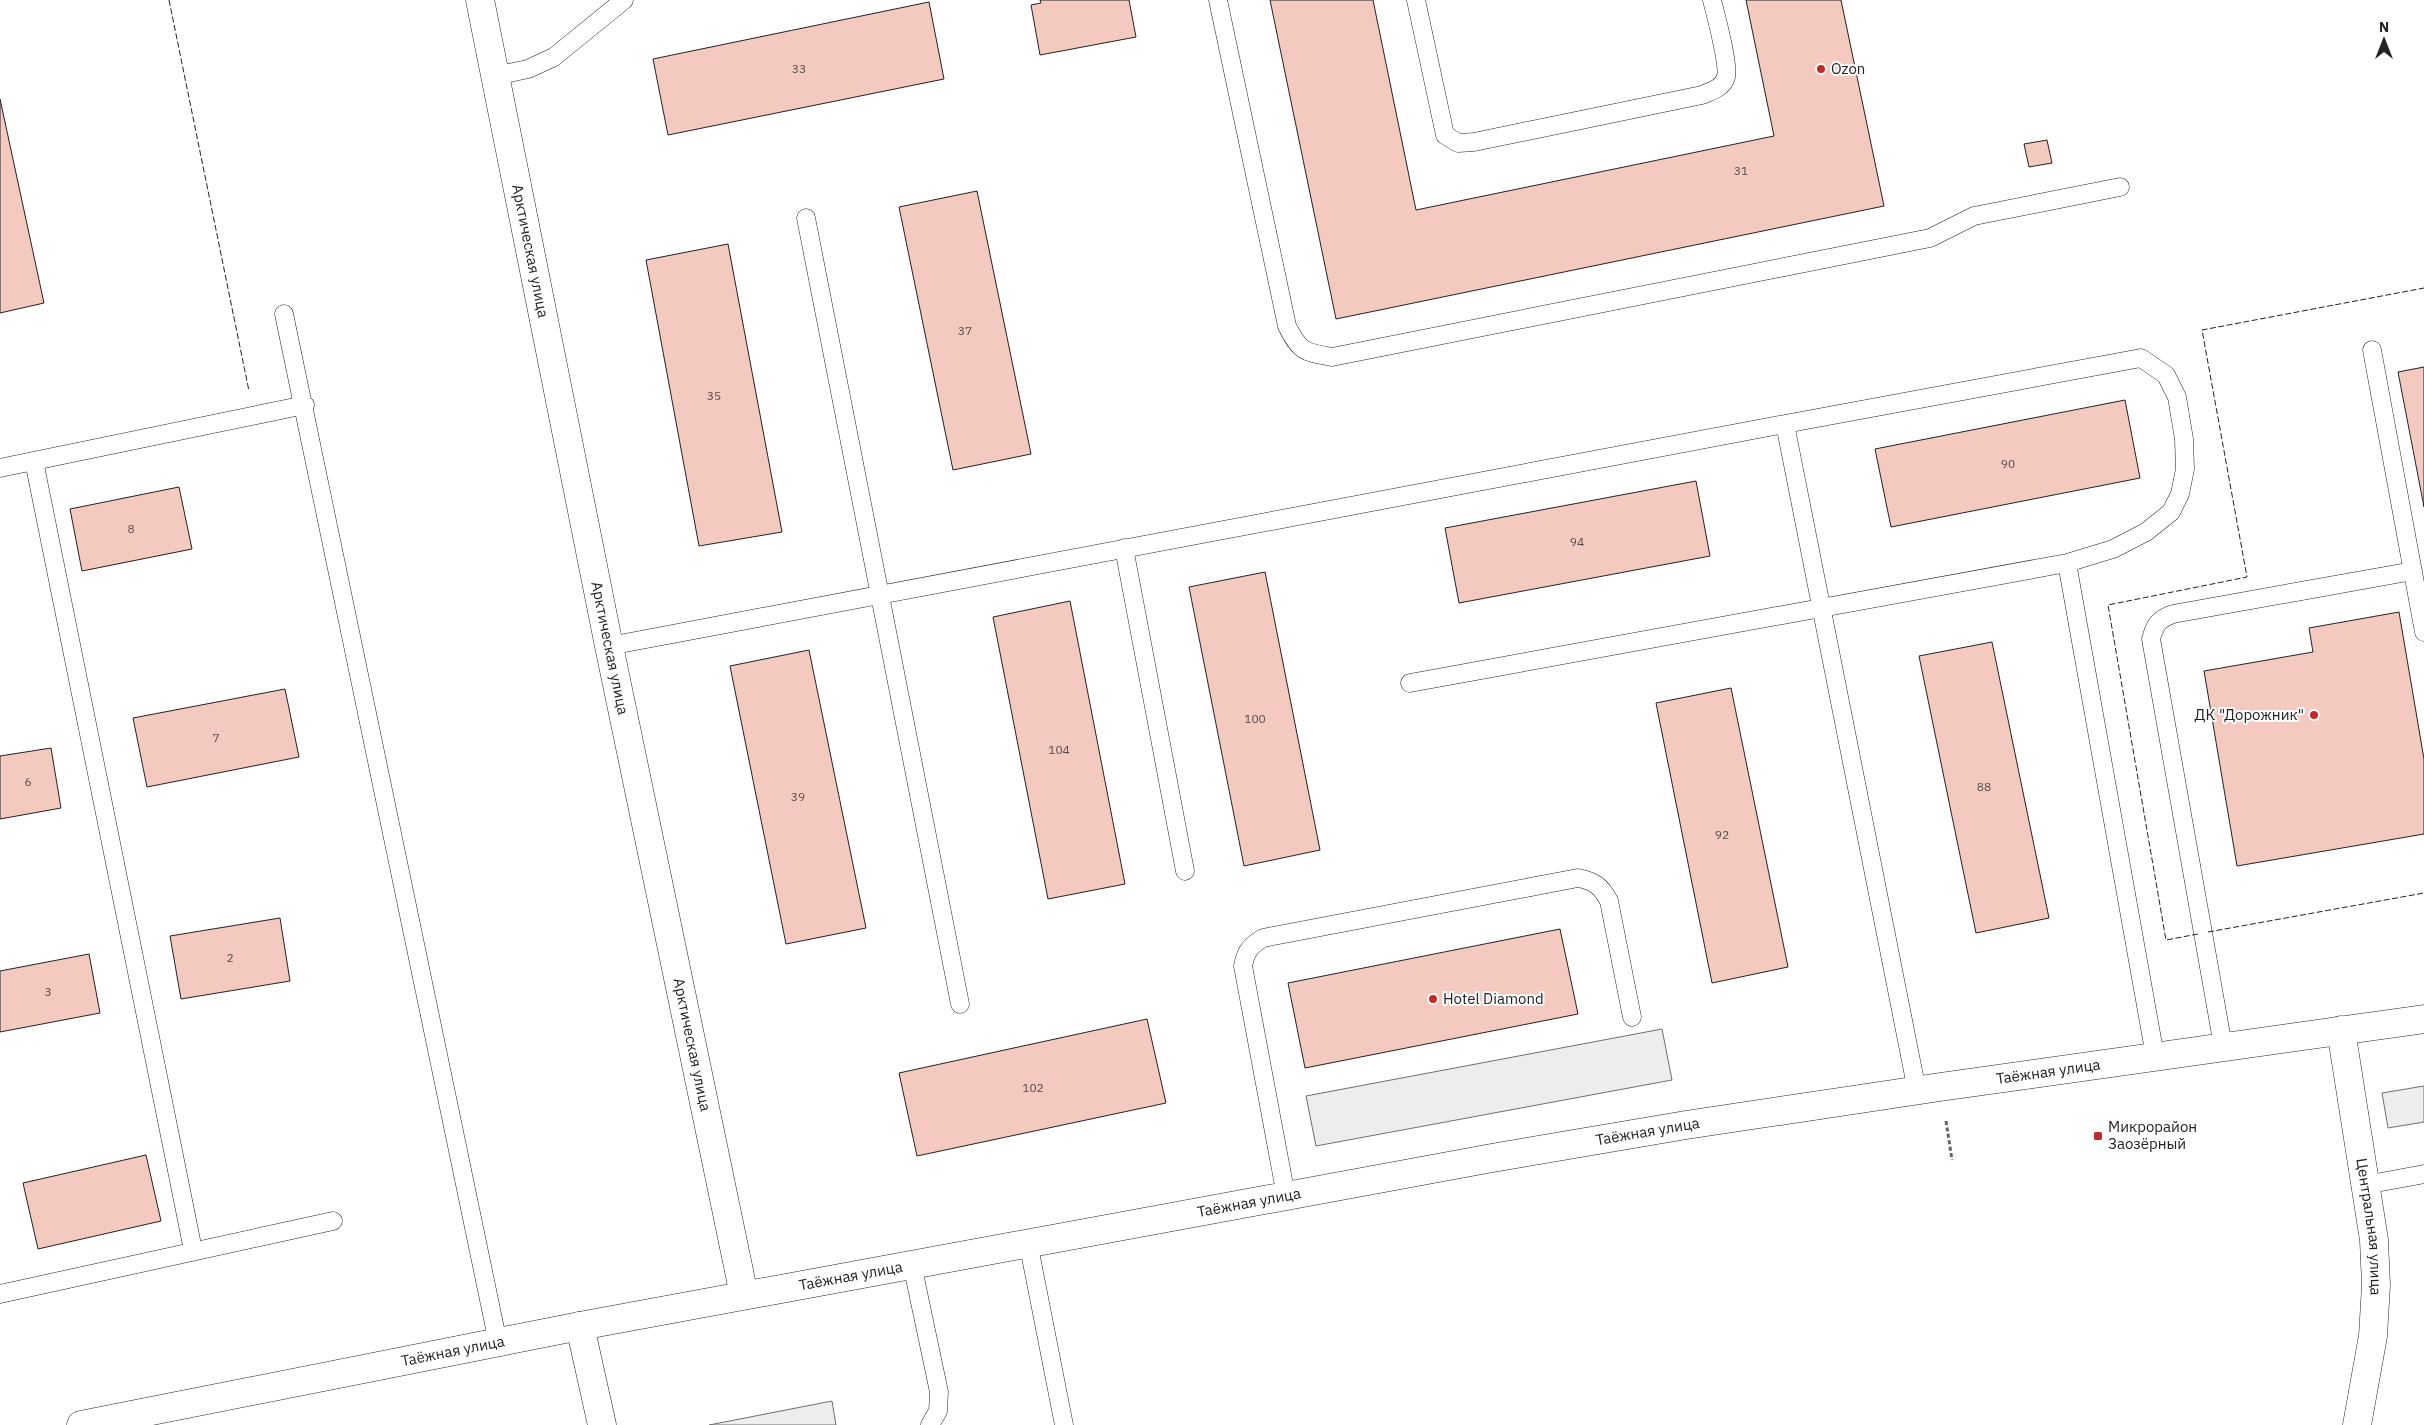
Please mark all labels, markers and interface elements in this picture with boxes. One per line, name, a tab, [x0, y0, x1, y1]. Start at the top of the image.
north arrow	[2359, 15, 2409, 65]
text: N	[2379, 18, 2389, 36]
place label: Ozon	[1831, 59, 1865, 78]
house number: 33	[792, 61, 806, 76]
marker: Ozon	[1815, 63, 1827, 75]
house number: 31	[1734, 163, 1748, 178]
street label: Арктическая улица	[508, 183, 553, 319]
house number: 37	[958, 323, 972, 338]
house number: 35	[707, 388, 721, 403]
house number: 90	[2001, 456, 2015, 471]
house number: 8	[127, 521, 135, 536]
house number: 94	[1570, 534, 1584, 549]
street label: Арктическая улица	[587, 580, 633, 716]
place label: ДК "Дорожник"	[2195, 705, 2304, 724]
marker: ДК "Дорожник"	[2308, 709, 2320, 721]
house number: 100	[1244, 711, 1266, 726]
house number: 7	[212, 730, 220, 745]
house number: 104	[1048, 742, 1070, 757]
house number: 6	[24, 774, 32, 789]
house number: 88	[1977, 779, 1991, 794]
house number: 39	[791, 789, 805, 804]
house number: 92	[1715, 827, 1729, 842]
house number: 2	[226, 950, 234, 965]
street label: Арктическая улица	[669, 976, 716, 1113]
house number: 3	[44, 984, 52, 999]
place label: Hotel Diamond	[1443, 989, 1544, 1008]
marker: Hotel Diamond	[1427, 993, 1439, 1005]
street label: Таёжная улица	[1995, 1055, 2102, 1088]
house number: 102	[1022, 1080, 1044, 1095]
street label: Таёжная улица	[1594, 1113, 1701, 1149]
place label: Микрорайон Заозёрный	[2108, 1117, 2197, 1153]
marker: Микрорайон Заозёрный	[2092, 1130, 2104, 1142]
street label: Центральная улица	[2352, 1157, 2386, 1296]
street label: Таёжная улица	[1196, 1183, 1302, 1221]
street label: Таёжная улица	[797, 1257, 904, 1295]
street label: Таёжная улица	[399, 1331, 506, 1370]

